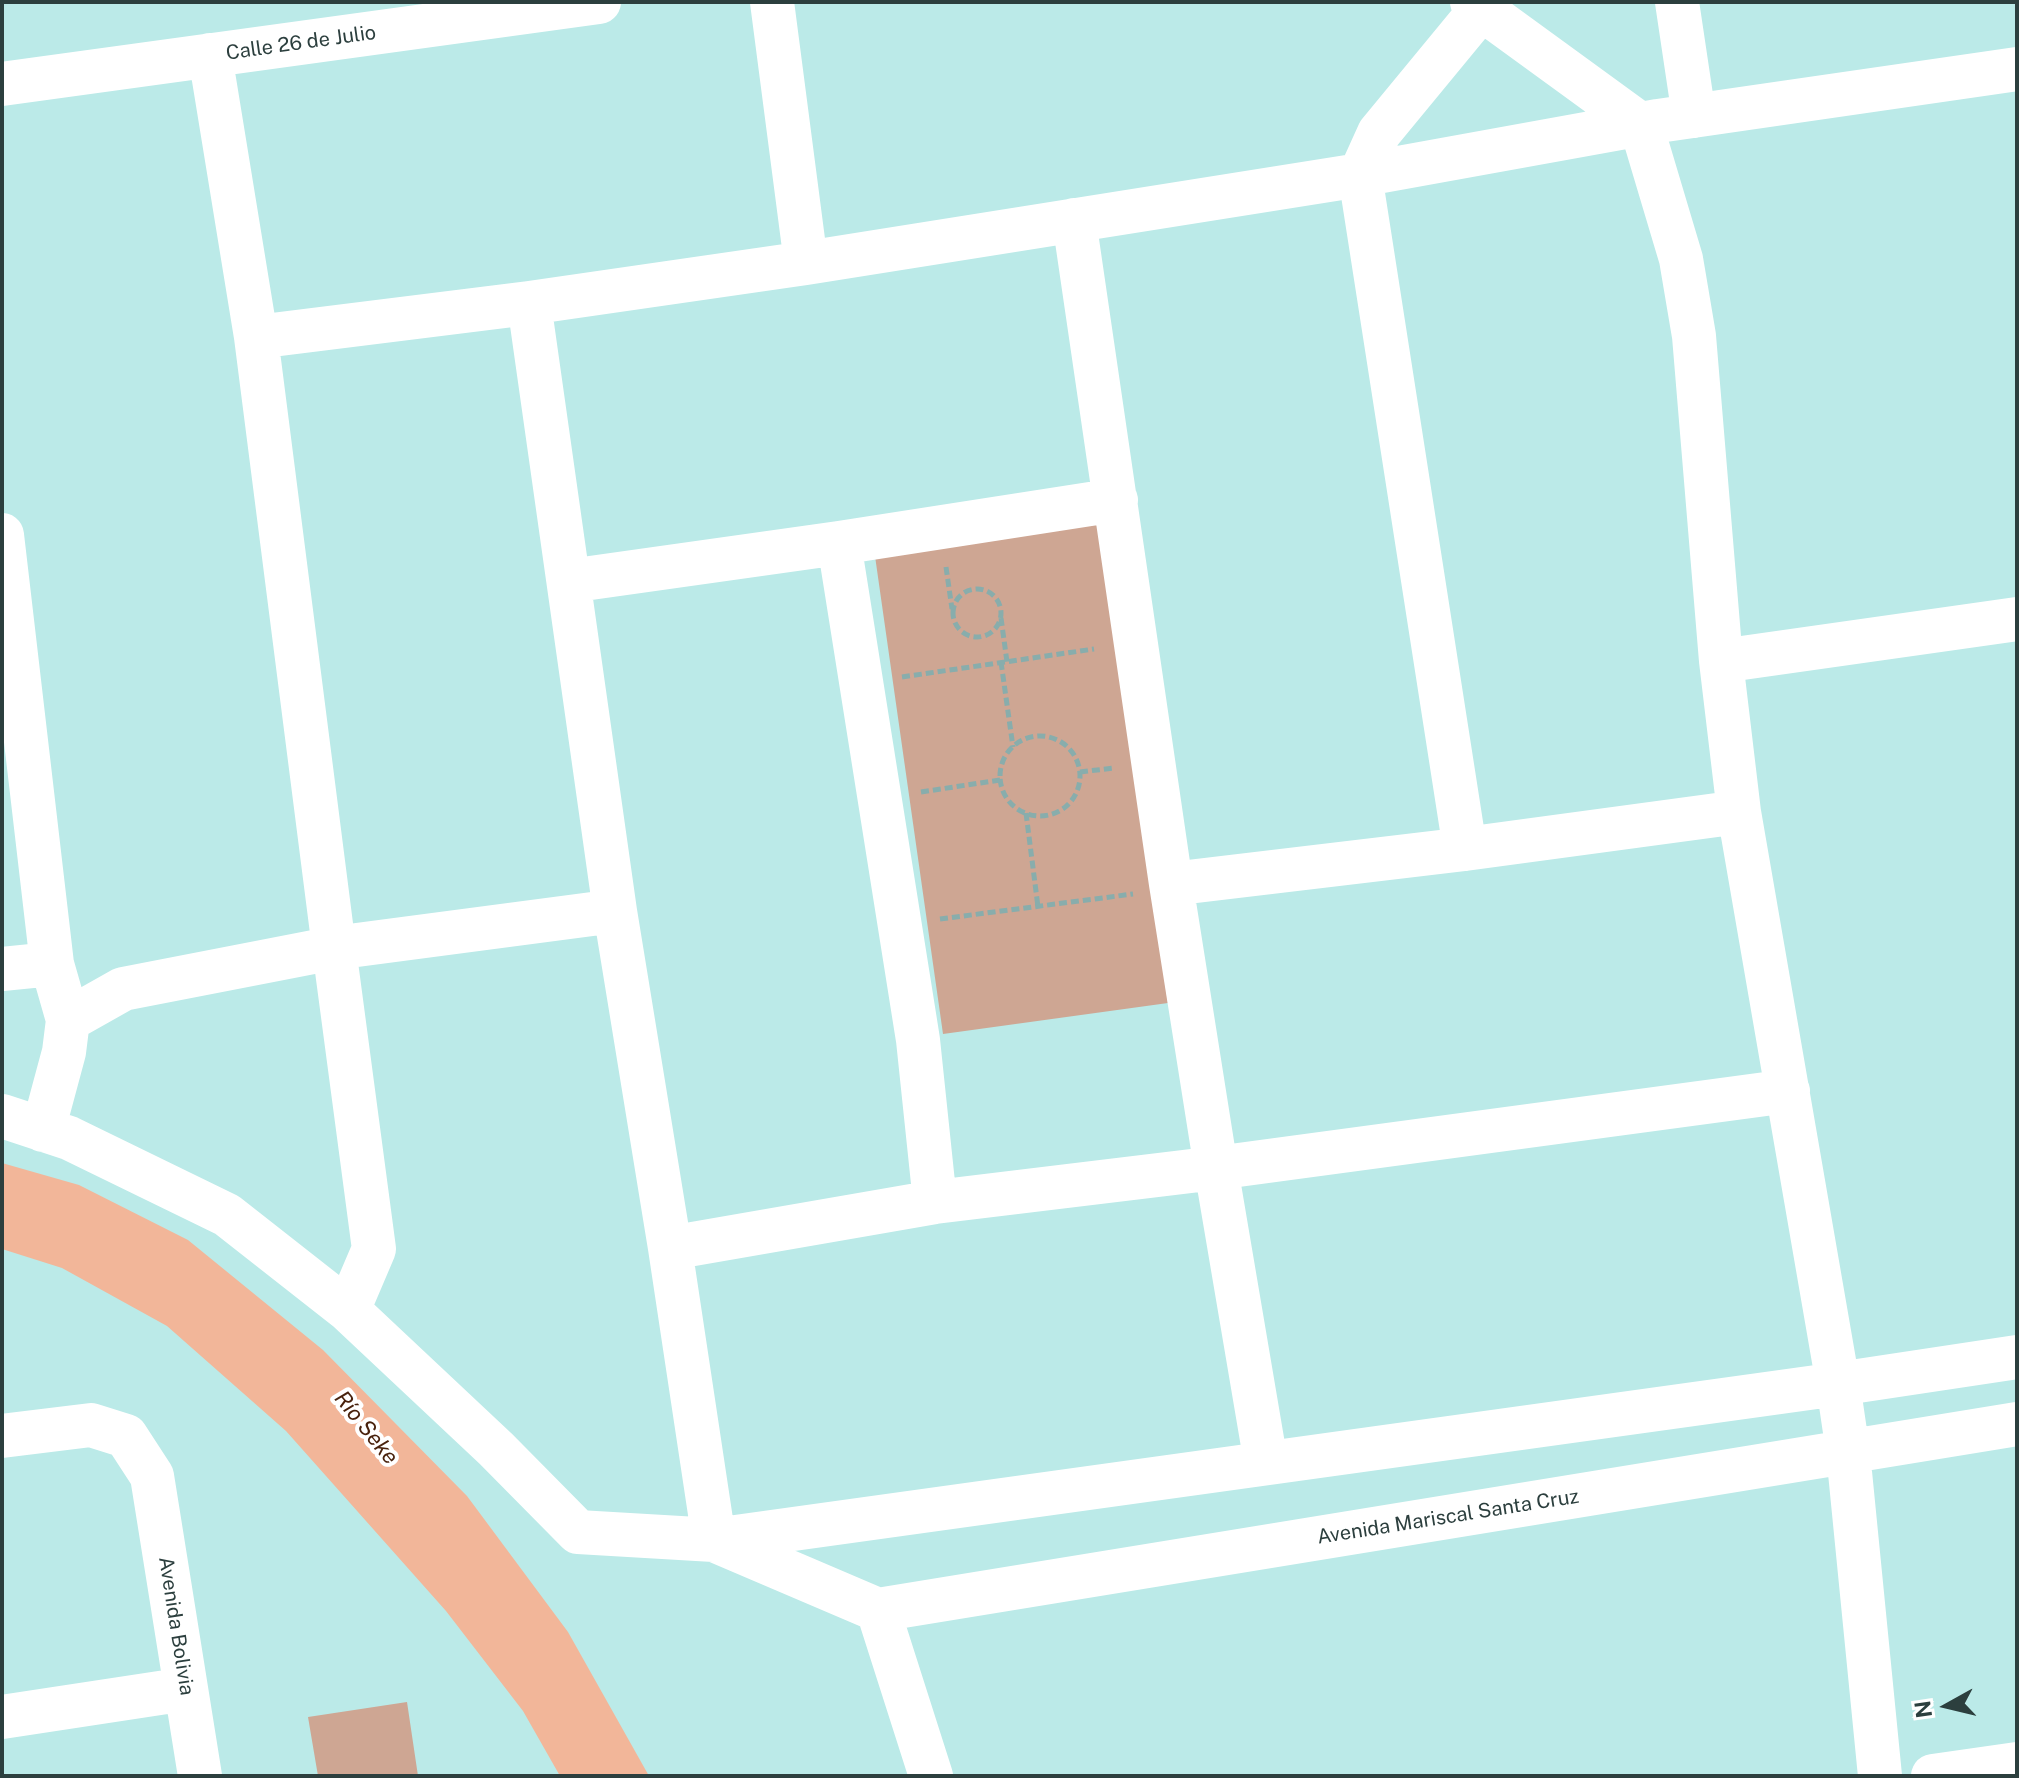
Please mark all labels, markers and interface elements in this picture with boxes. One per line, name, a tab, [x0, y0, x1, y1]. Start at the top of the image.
street label: Calle 26 de Julio	[224, 21, 378, 65]
water label: Río Seke	[328, 1386, 404, 1470]
street label: Avenida Mariscal Santa Cruz	[1315, 1484, 1581, 1550]
street label: Avenida Bolivia	[153, 1555, 199, 1697]
north arrow	[1907, 1666, 1987, 1746]
text: N	[1909, 1699, 1937, 1720]

